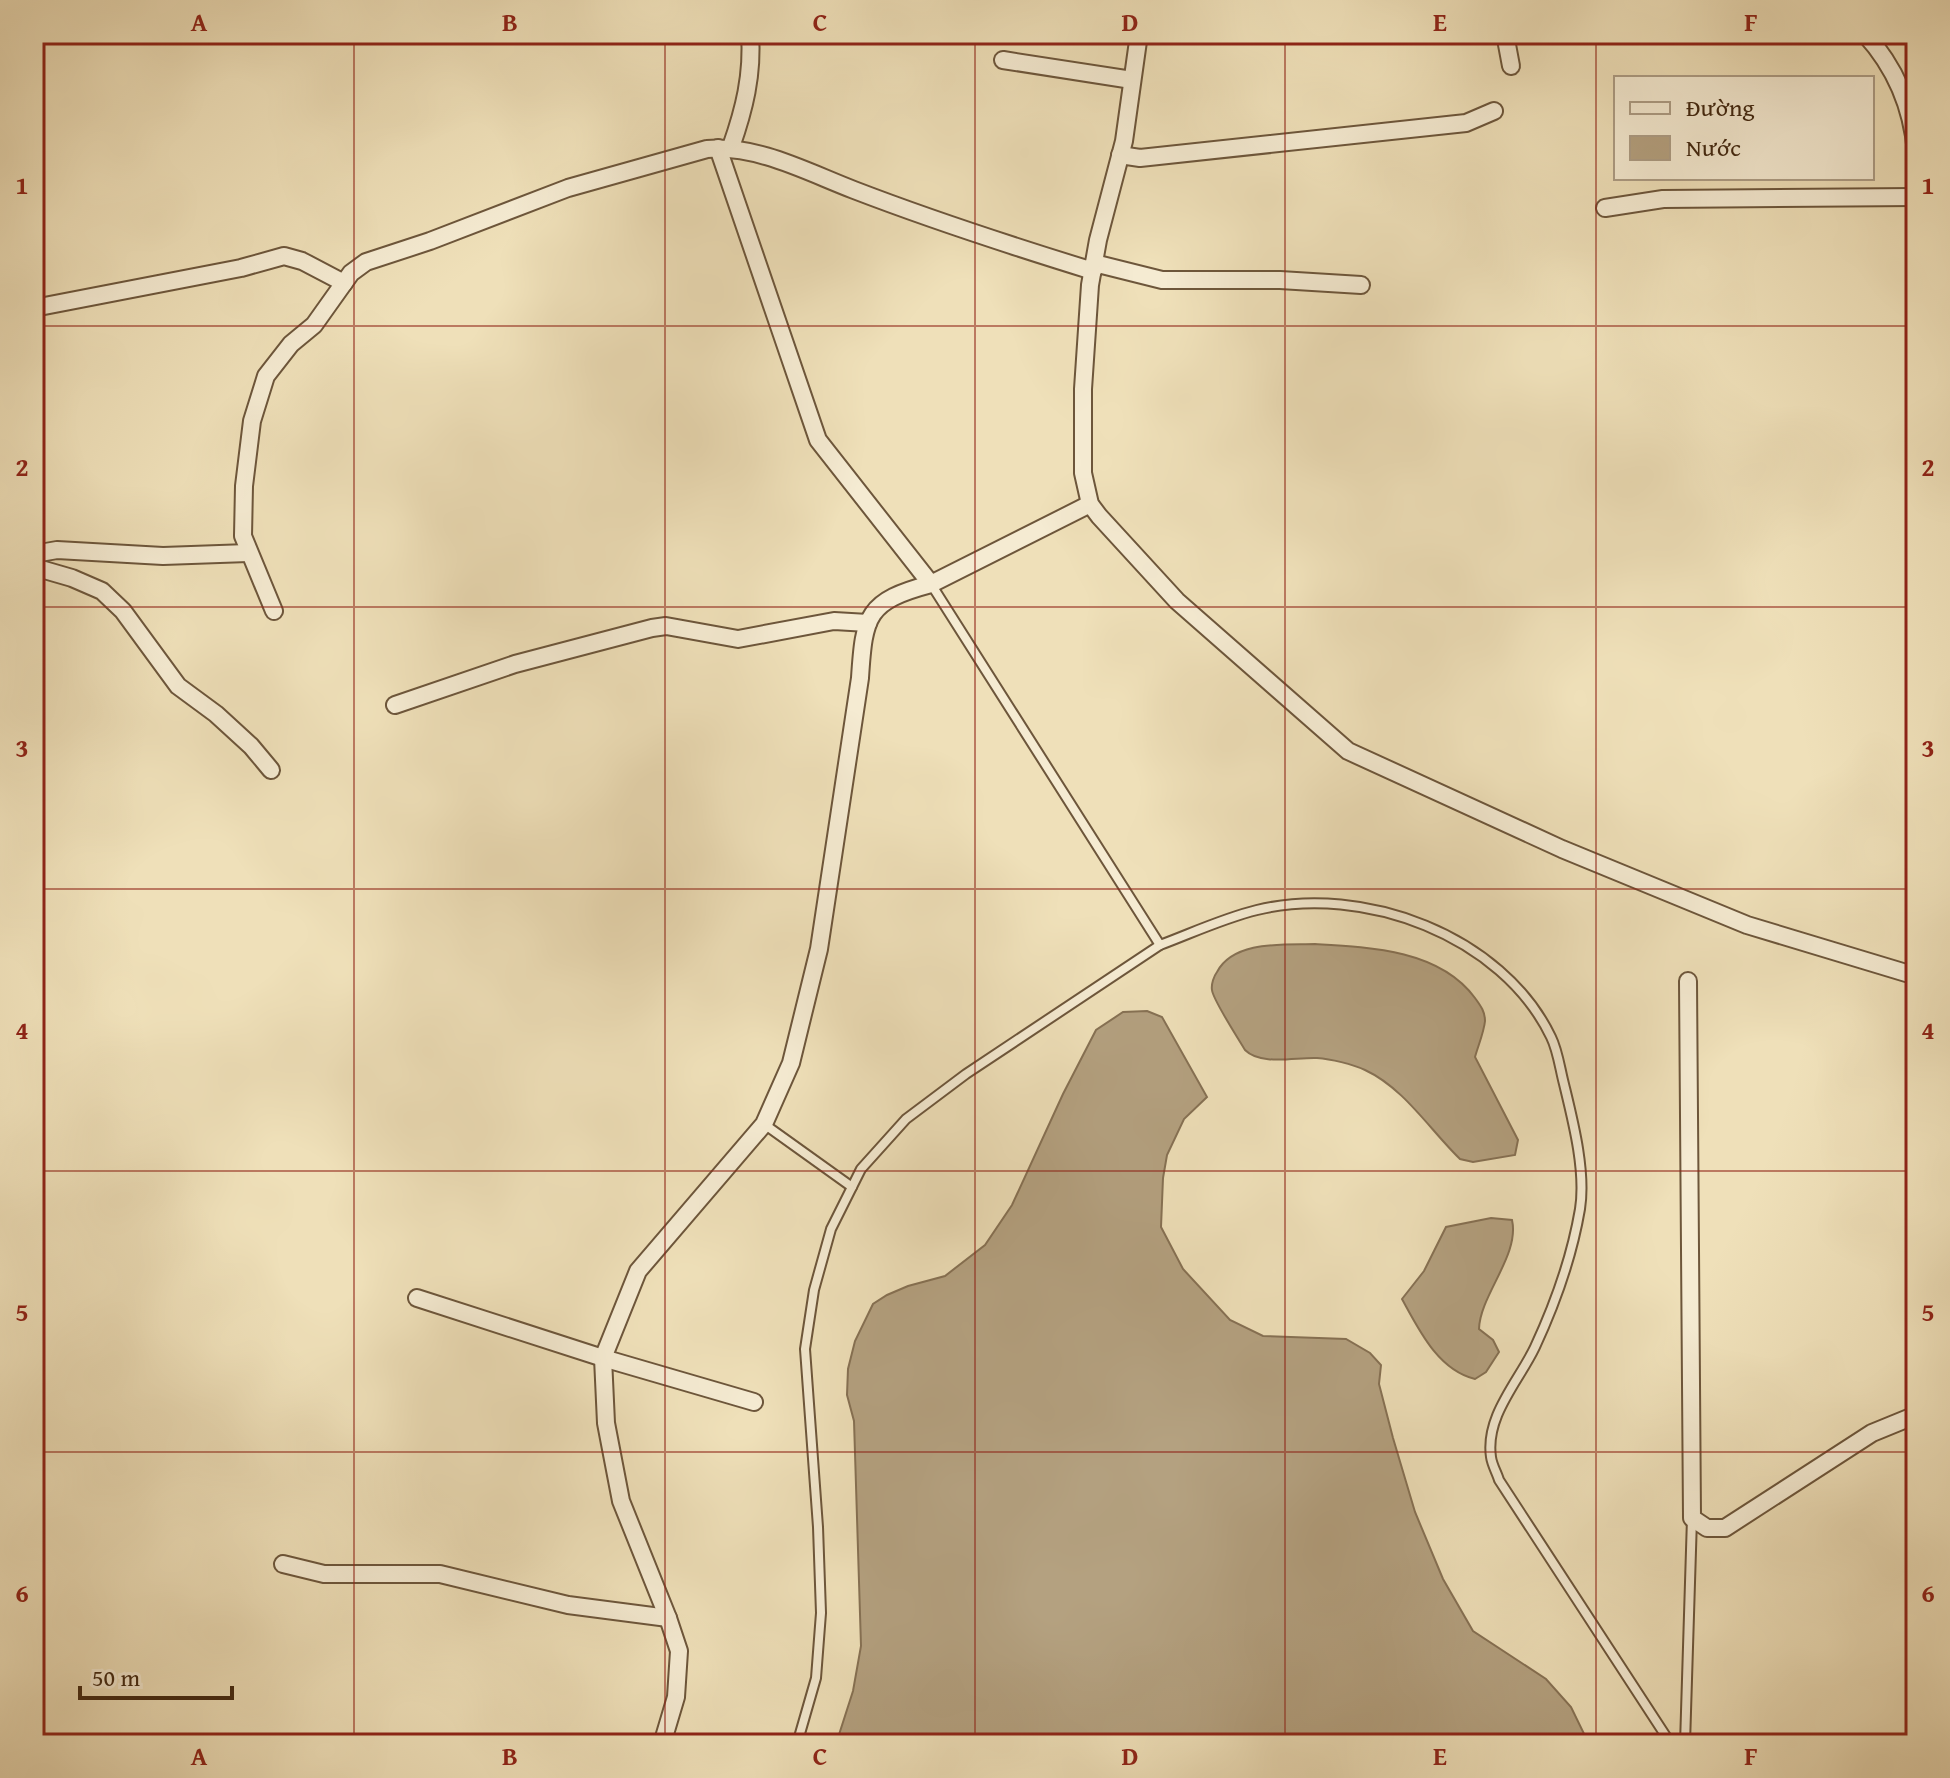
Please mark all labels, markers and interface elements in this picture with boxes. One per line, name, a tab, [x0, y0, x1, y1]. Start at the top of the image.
text: A	[191, 2, 208, 41]
text: B	[502, 2, 518, 41]
text: C	[813, 2, 827, 41]
text: D	[1122, 2, 1138, 41]
text: E	[1433, 2, 1447, 41]
text: F	[1744, 2, 1758, 41]
legend	[1614, 76, 1874, 180]
text: Đường	[1686, 90, 1755, 125]
text: Nước	[1686, 130, 1741, 165]
text: 1	[15, 165, 29, 204]
text: 1	[1921, 165, 1935, 204]
text: 2	[15, 447, 29, 486]
text: 2	[1921, 447, 1935, 486]
text: 3	[15, 728, 29, 767]
text: 3	[1921, 728, 1935, 767]
text: 4	[15, 1010, 29, 1049]
text: 4	[1921, 1010, 1935, 1049]
text: 5	[15, 1292, 29, 1331]
text: 5	[1921, 1292, 1935, 1331]
text: 6	[15, 1573, 29, 1612]
text: 6	[1921, 1573, 1935, 1612]
scale bar	[80, 1650, 232, 1700]
text: 50 m	[92, 1660, 140, 1695]
text: A	[191, 1736, 208, 1775]
text: B	[502, 1736, 518, 1775]
text: C	[813, 1736, 827, 1775]
text: D	[1122, 1736, 1138, 1775]
text: E	[1433, 1736, 1447, 1775]
text: F	[1744, 1736, 1758, 1775]

